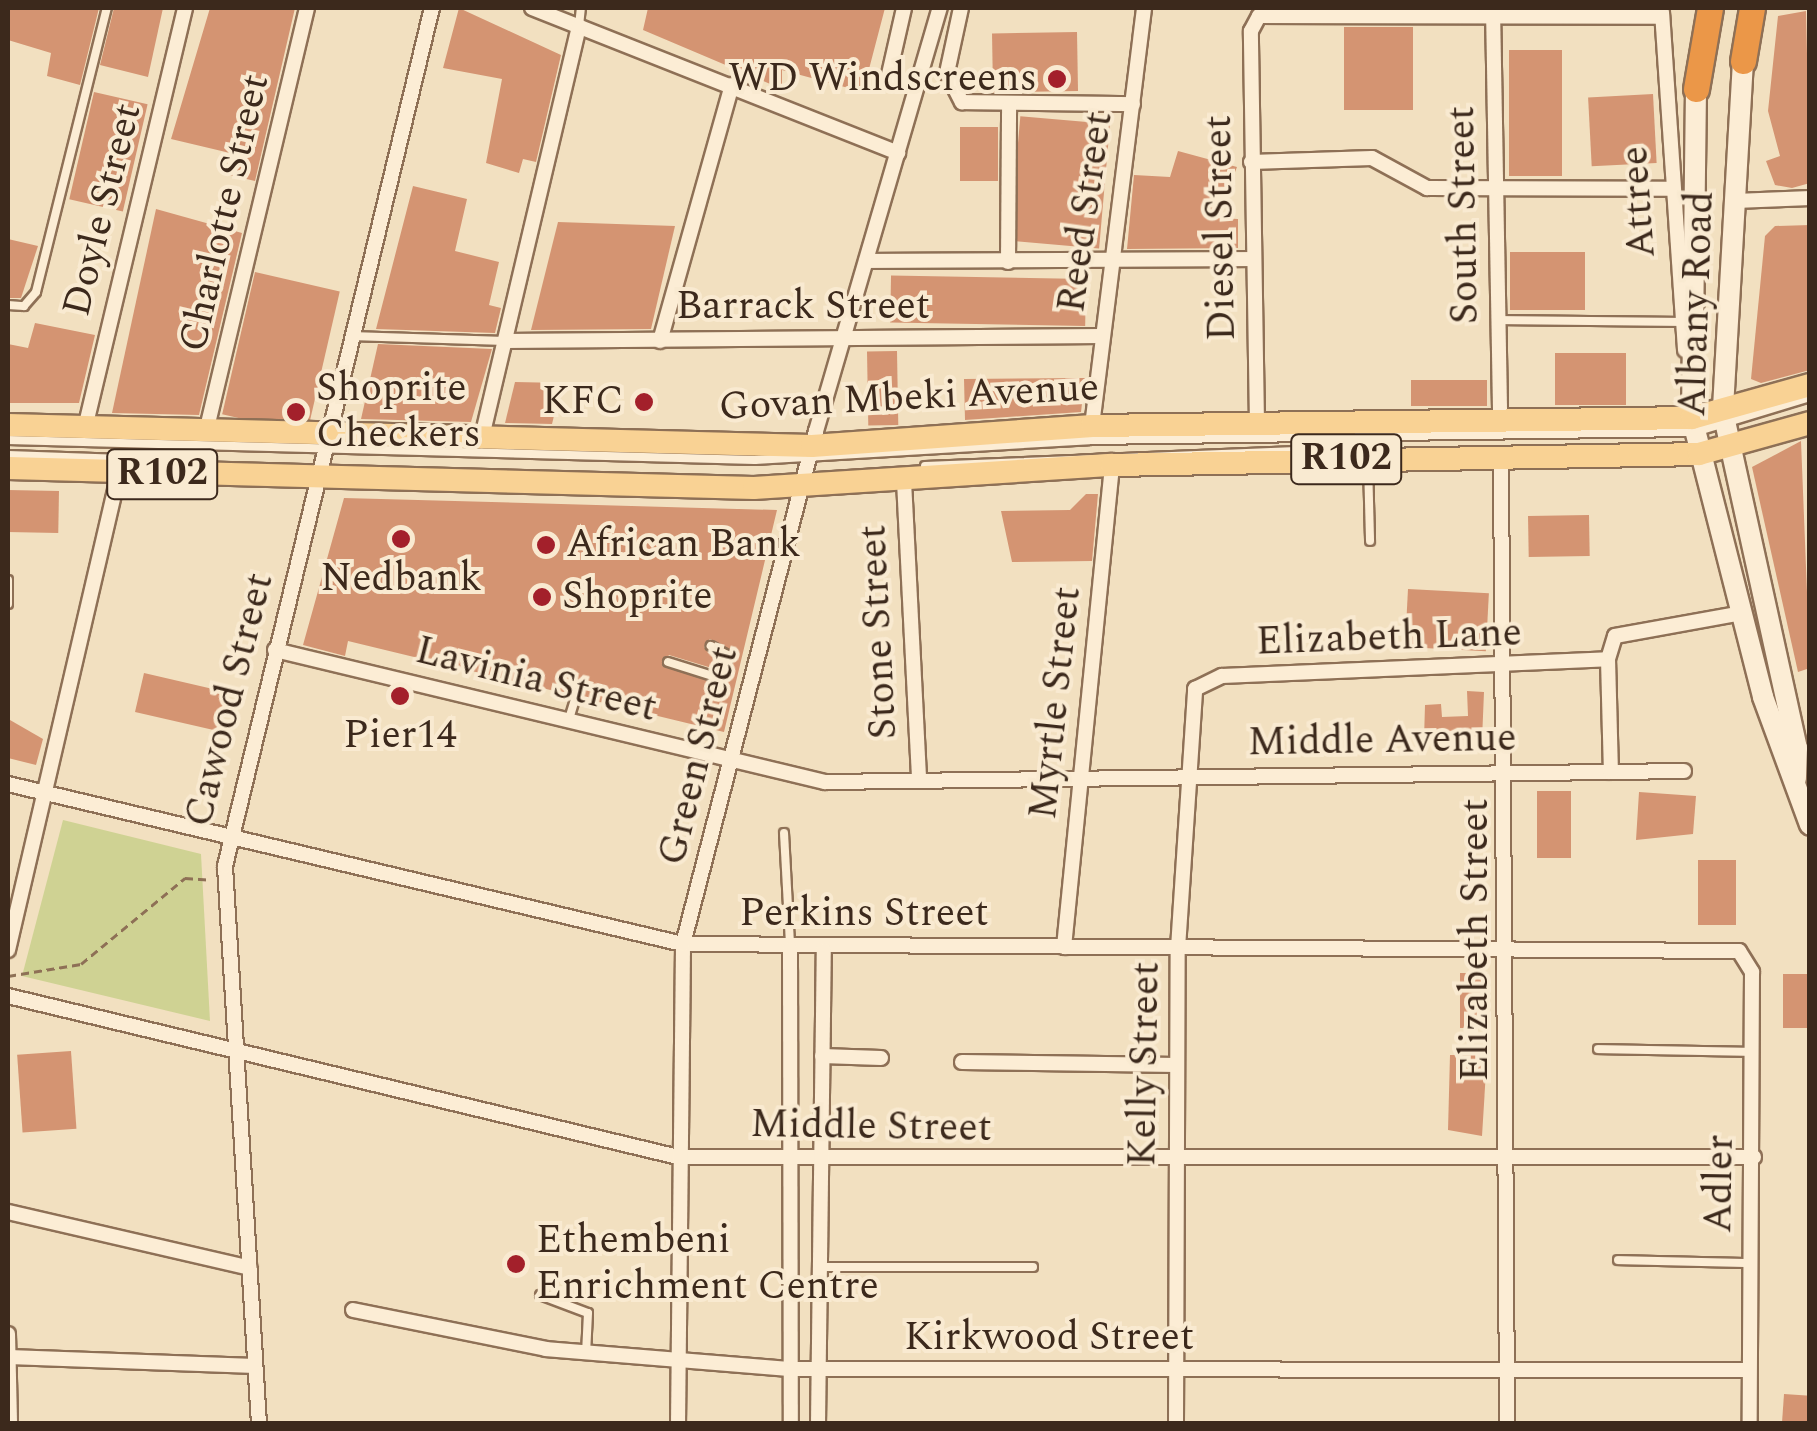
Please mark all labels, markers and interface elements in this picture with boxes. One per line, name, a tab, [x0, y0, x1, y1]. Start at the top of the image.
place label: WD Windscreens	[728, 55, 1037, 103]
marker: WD Windscreens	[1046, 68, 1068, 90]
street label: Charlotte Street	[170, 69, 280, 357]
street label: Doyle Street	[53, 98, 153, 322]
street label: South Street	[1438, 105, 1490, 325]
street label: Reed Street	[1048, 108, 1124, 316]
street label: Diesel Street	[1195, 114, 1247, 342]
street label: Attree	[1611, 144, 1667, 260]
street label: Albany Road	[1669, 190, 1725, 418]
street label: Barrack Street	[676, 283, 930, 331]
street label: Govan Mbeki Avenue	[718, 364, 1100, 432]
place label: Shoprite Checkers	[316, 365, 481, 459]
place label: KFC	[542, 378, 624, 426]
marker: KFC	[633, 391, 655, 413]
marker: Shoprite Checkers	[285, 401, 307, 423]
road number: R102	[1288, 426, 1404, 492]
road number: R102	[104, 441, 220, 507]
place label: African Bank	[566, 521, 801, 569]
street label: Stone Street	[849, 523, 909, 741]
marker: Nedbank	[390, 528, 412, 550]
marker: African Bank	[535, 534, 557, 556]
place label: Nedbank	[320, 555, 482, 603]
street label: Cawood Street	[175, 568, 285, 832]
place label: Shoprite	[562, 573, 713, 621]
street label: Myrtle Street	[1020, 584, 1092, 822]
marker: Shoprite	[531, 586, 553, 608]
street label: Elizabeth Lane	[1255, 609, 1523, 667]
street label: Lavinia Street	[411, 627, 661, 733]
street label: Green Street	[649, 642, 749, 870]
marker: Pier14	[389, 685, 411, 707]
place label: Pier14	[343, 712, 457, 760]
street label: Middle Avenue	[1247, 715, 1517, 767]
street label: Elizabeth Street	[1452, 798, 1500, 1082]
street label: Perkins Street	[739, 890, 989, 938]
street label: Kelly Street	[1119, 961, 1171, 1167]
street label: Middle Street	[750, 1101, 992, 1153]
street label: Adler	[1695, 1134, 1745, 1234]
place label: Ethembeni Enrichment Centre	[536, 1217, 879, 1311]
marker: Ethembeni Enrichment Centre	[505, 1253, 527, 1275]
street label: Kirkwood Street	[904, 1314, 1194, 1362]

